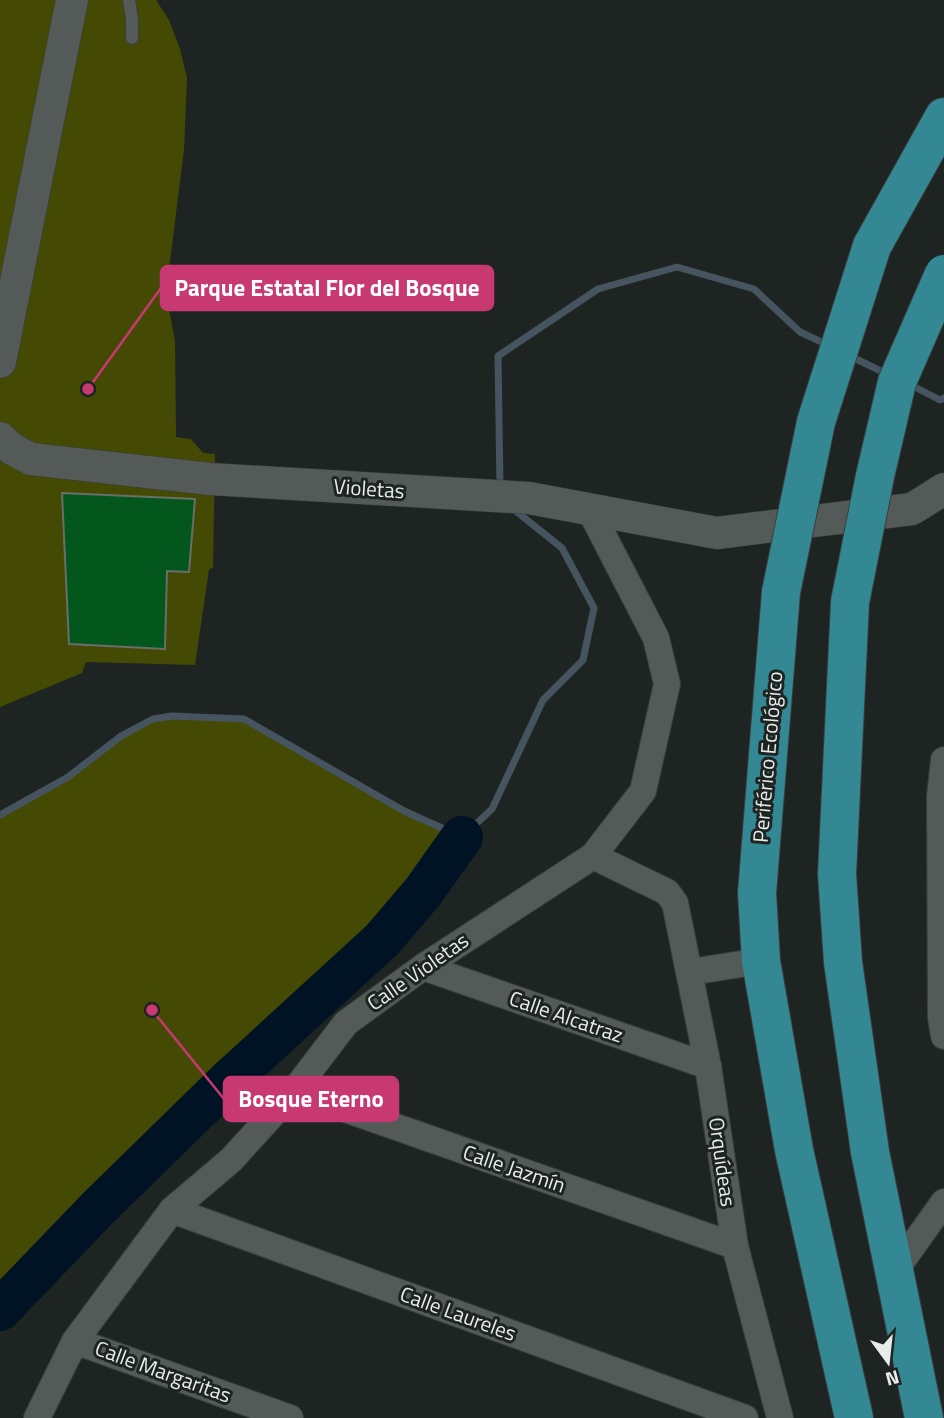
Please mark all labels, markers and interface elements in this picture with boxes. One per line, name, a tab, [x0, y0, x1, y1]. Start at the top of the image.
callout: Parque Estatal Flor del Bosque	[161, 266, 493, 310]
text: Parque Estatal Flor del Bosque	[175, 270, 479, 305]
street label: Violetas	[333, 470, 406, 506]
street label: Periférico Ecológico	[744, 670, 790, 844]
street label: Calle Violetas	[360, 924, 475, 1018]
street label: Calle Alcatraz	[505, 982, 628, 1050]
callout: Bosque Eterno	[224, 1077, 398, 1121]
text: Bosque Eterno	[238, 1081, 384, 1116]
street label: Orquídeas	[701, 1115, 745, 1208]
street label: Calle Jazmín	[459, 1136, 570, 1201]
street label: Calle Laureles	[396, 1277, 521, 1349]
north arrow	[853, 1327, 923, 1397]
street label: Calle Margaritas	[91, 1332, 236, 1411]
text: N	[882, 1363, 903, 1395]

